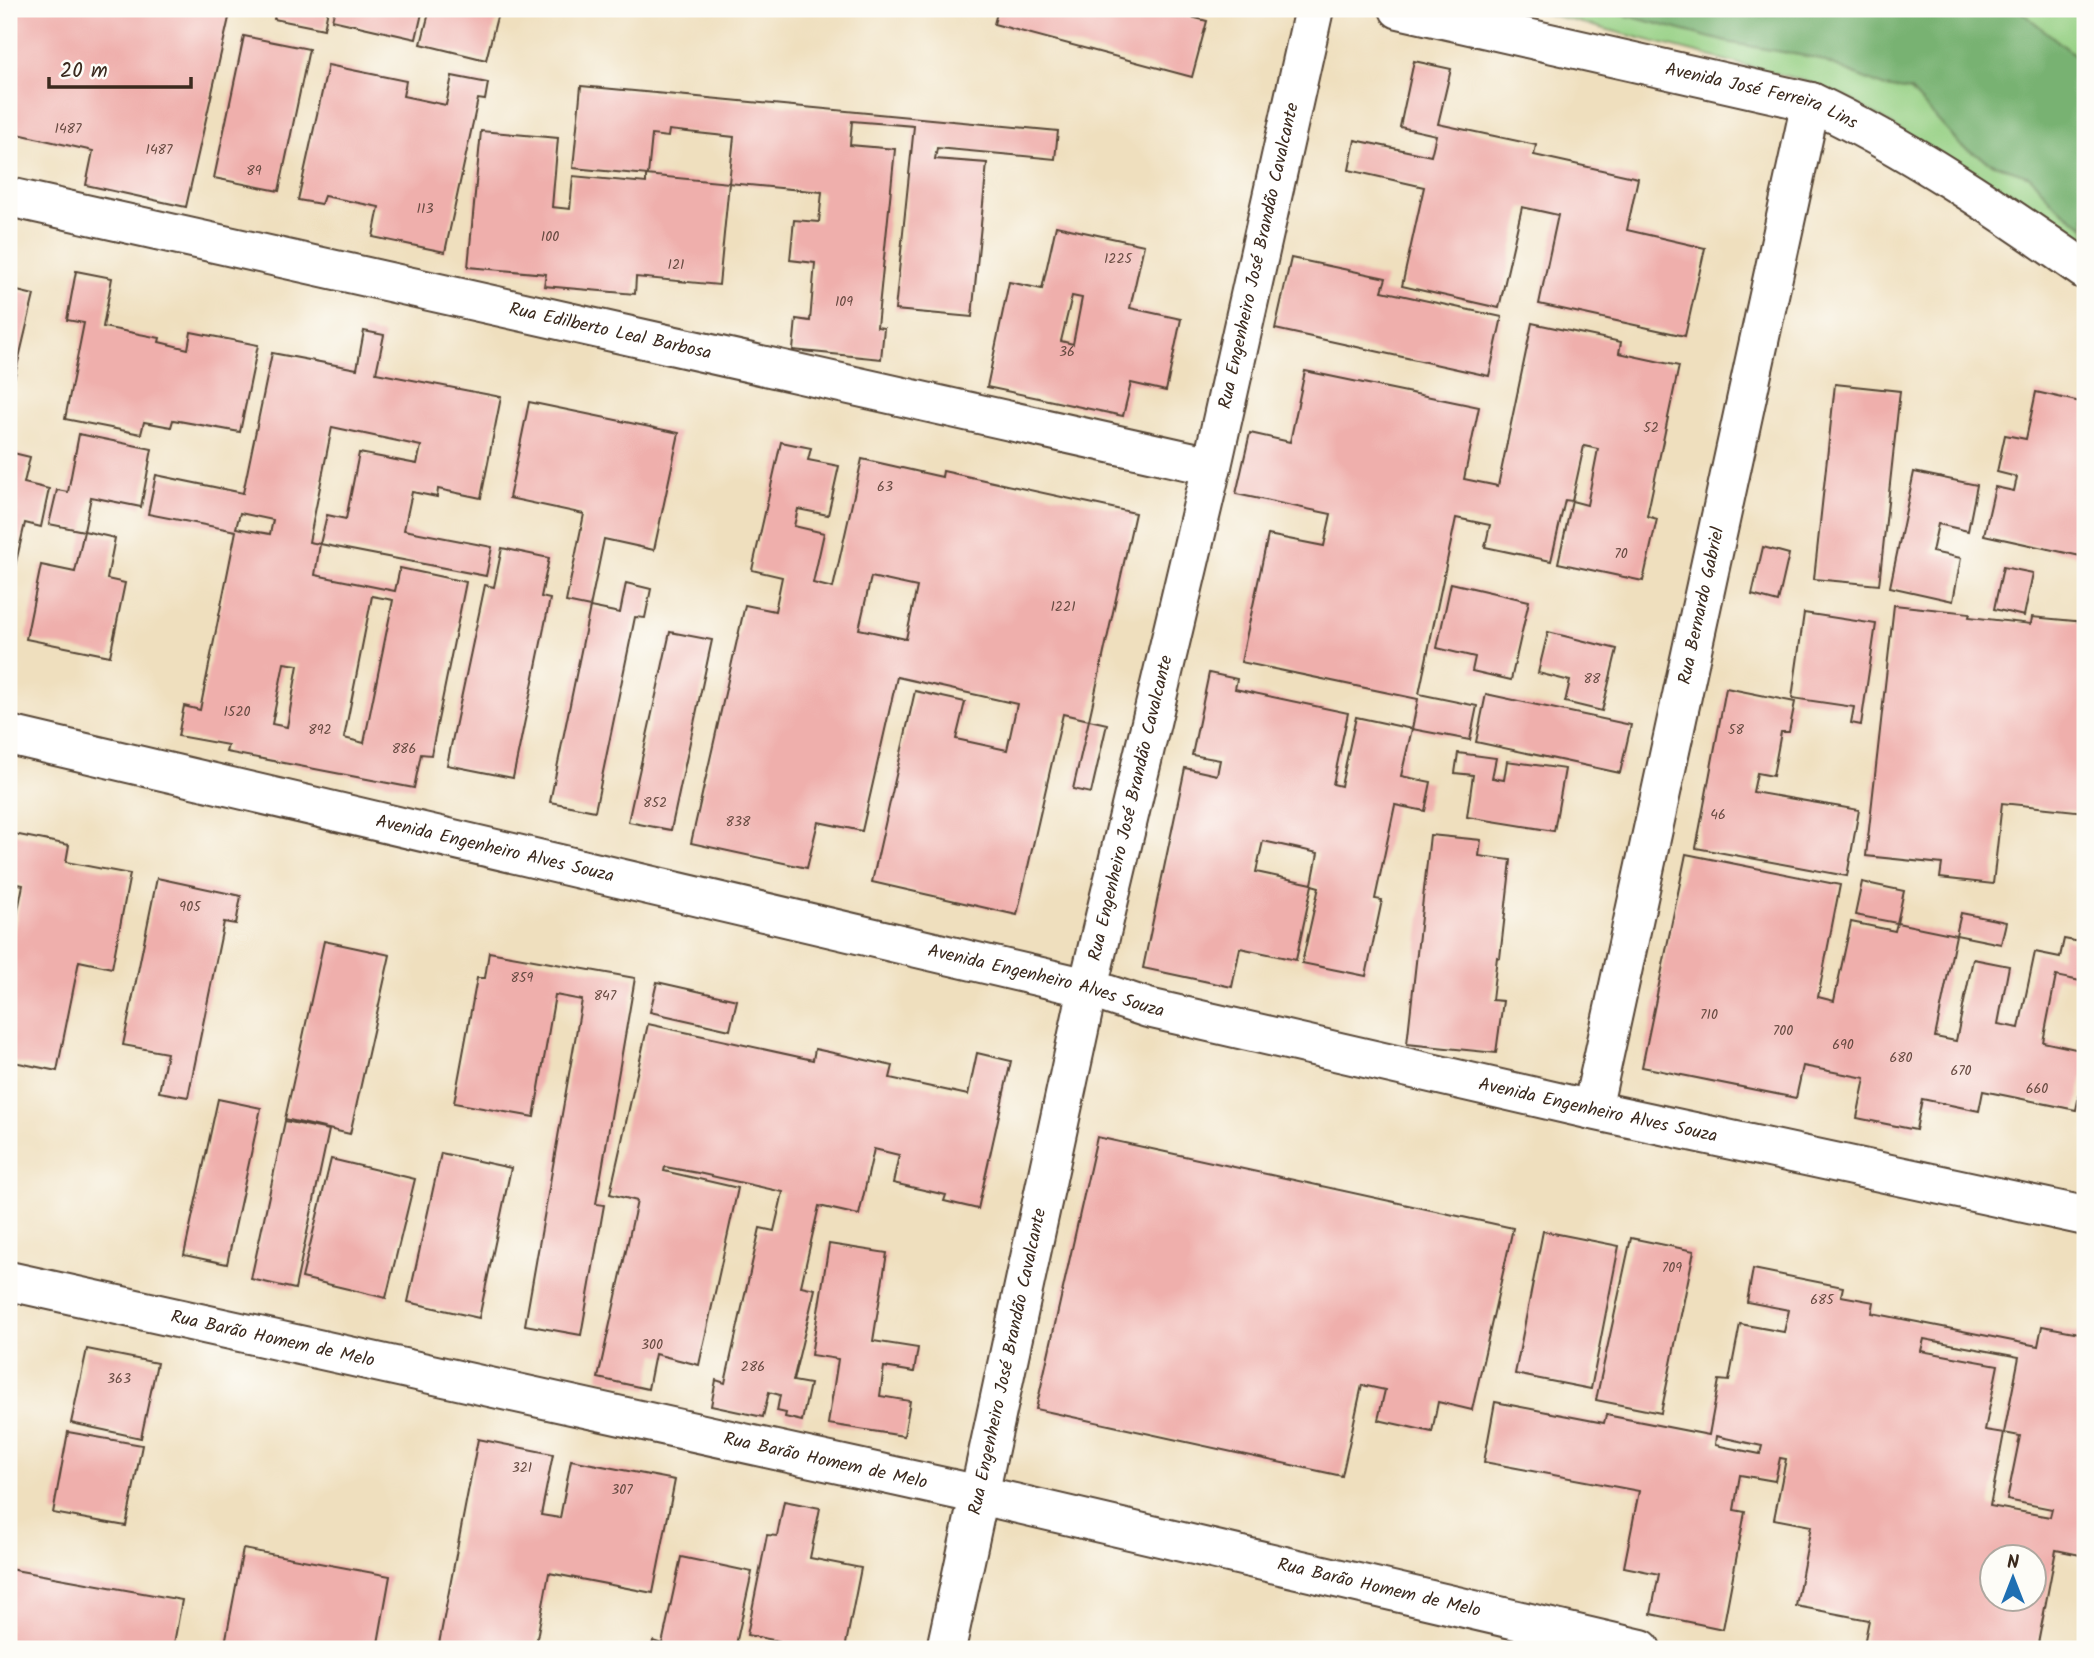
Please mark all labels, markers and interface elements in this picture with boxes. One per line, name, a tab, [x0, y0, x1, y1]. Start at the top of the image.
scale bar	[49, 46, 191, 90]
text: 20 m	[60, 55, 108, 88]
street label: Avenida José Ferreira Lins	[1662, 55, 1863, 138]
street label: Rua Engenheiro José Brandão Cavalcante	[1211, 100, 1307, 412]
house number: 1487	[55, 118, 82, 140]
house number: 1487	[146, 139, 173, 161]
house number: 89	[246, 160, 262, 182]
house number: 113	[417, 198, 433, 220]
house number: 100	[541, 226, 559, 248]
house number: 1225	[1104, 248, 1134, 270]
house number: 121	[668, 254, 684, 276]
house number: 109	[835, 291, 853, 313]
street label: Rua Edilberto Leal Barbosa	[506, 295, 714, 368]
house number: 36	[1059, 341, 1075, 363]
house number: 52	[1643, 417, 1659, 439]
house number: 63	[877, 476, 893, 498]
street label: Rua Bernardo Gabriel	[1670, 524, 1733, 687]
house number: 70	[1614, 543, 1628, 565]
house number: 1221	[1050, 596, 1076, 618]
street label: Rua Engenheiro José Brandão Cavalcante	[1080, 652, 1181, 964]
house number: 88	[1584, 668, 1601, 690]
house number: 1520	[223, 701, 251, 723]
house number: 892	[308, 719, 332, 741]
house number: 58	[1728, 719, 1745, 741]
house number: 886	[392, 738, 416, 760]
house number: 852	[643, 792, 667, 814]
house number: 46	[1710, 804, 1726, 826]
street label: Avenida Engenheiro Alves Souza	[373, 807, 617, 891]
house number: 838	[726, 811, 751, 833]
house number: 905	[179, 896, 202, 918]
street label: Avenida Engenheiro Alves Souza	[925, 936, 1167, 1026]
house number: 859	[511, 967, 534, 989]
house number: 847	[594, 985, 617, 1007]
house number: 710	[1700, 1004, 1718, 1026]
house number: 700	[1773, 1020, 1793, 1042]
house number: 690	[1832, 1034, 1854, 1056]
house number: 680	[1889, 1047, 1913, 1069]
house number: 670	[1950, 1060, 1972, 1082]
street label: Avenida Engenheiro Alves Souza	[1476, 1070, 1720, 1151]
house number: 660	[2026, 1078, 2048, 1100]
street label: Rua Engenheiro José Brandão Cavalcante	[961, 1205, 1055, 1518]
house number: 709	[1662, 1257, 1682, 1279]
house number: 685	[1810, 1289, 1835, 1311]
street label: Rua Barão Homem de Melo	[168, 1303, 377, 1376]
house number: 300	[641, 1334, 663, 1356]
house number: 286	[741, 1356, 765, 1378]
house number: 363	[107, 1368, 131, 1390]
street label: Rua Barão Homem de Melo	[721, 1424, 930, 1497]
house number: 321	[512, 1457, 532, 1479]
house number: 307	[611, 1479, 633, 1501]
north arrow	[1979, 1542, 2048, 1612]
text: N	[2007, 1548, 2019, 1578]
street label: Rua Barão Homem de Melo	[1274, 1550, 1484, 1626]

